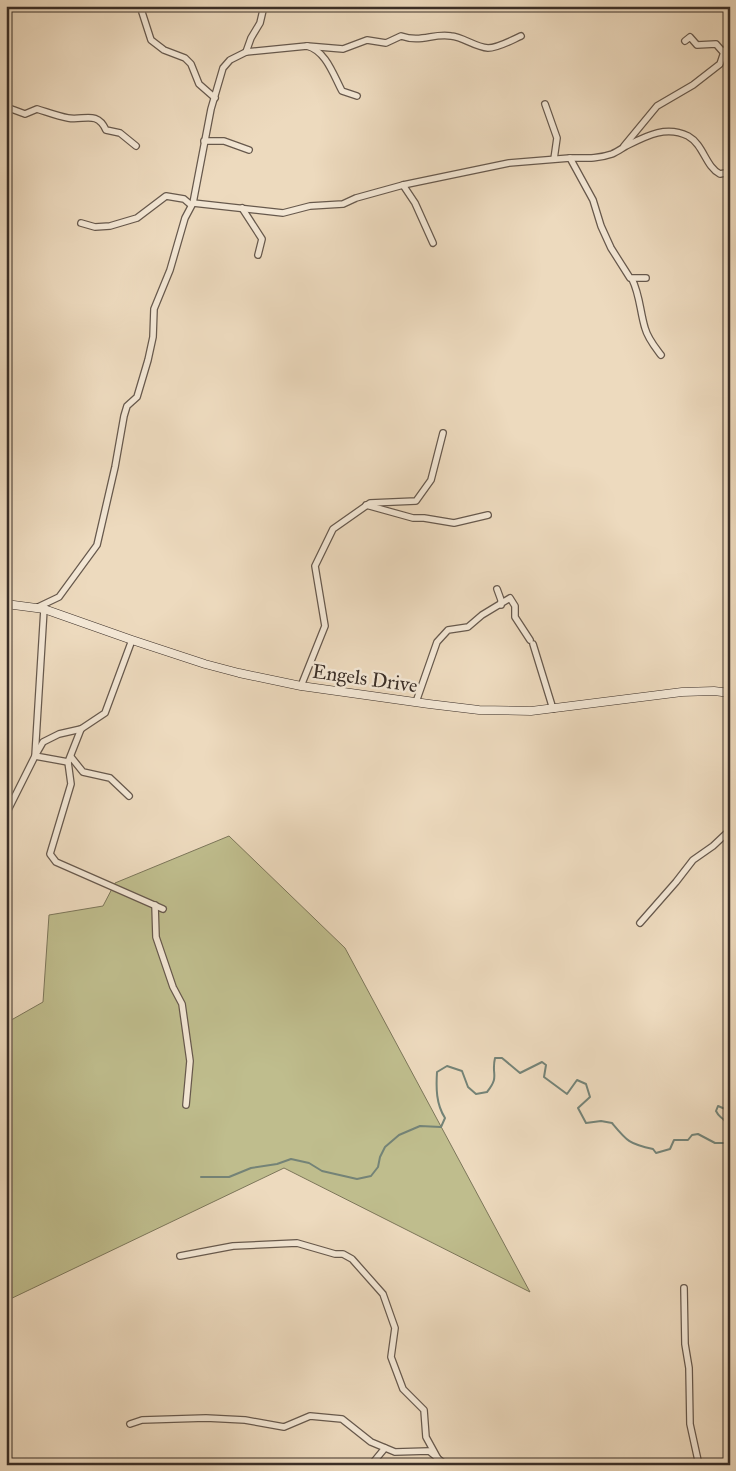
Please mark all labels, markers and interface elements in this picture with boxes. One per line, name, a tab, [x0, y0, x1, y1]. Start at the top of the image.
street label: Engels Drive	[311, 659, 419, 698]

